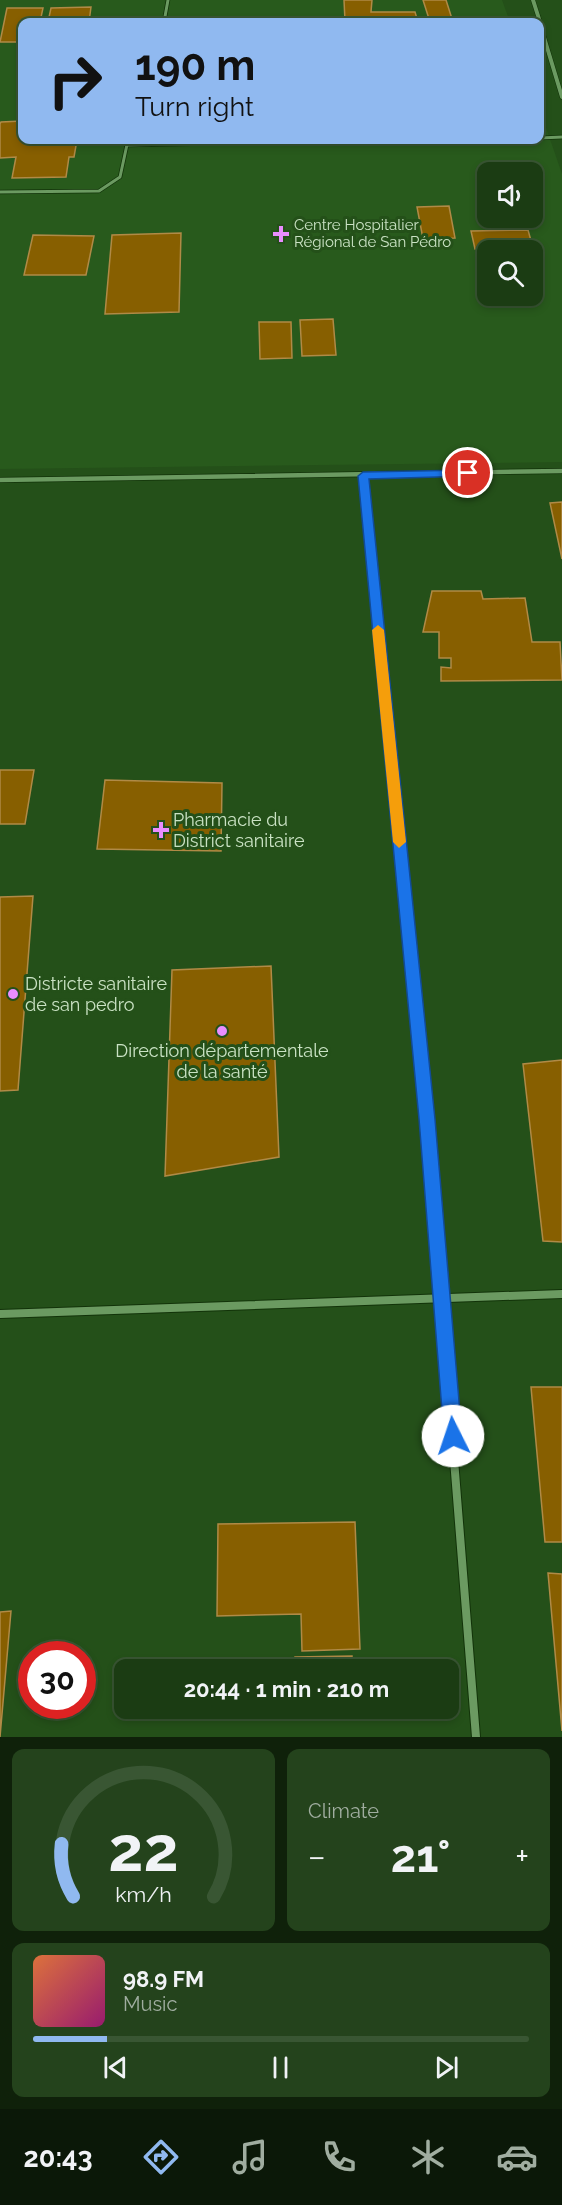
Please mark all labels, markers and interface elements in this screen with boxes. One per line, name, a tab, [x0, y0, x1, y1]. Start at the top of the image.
text: 190 m	[135, 41, 255, 90]
icon: right	[36, 42, 114, 120]
text: Turn right	[135, 91, 254, 122]
map controls	[477, 162, 543, 306]
button: sound	[477, 162, 543, 228]
place label: Centre Hospitalier Régional de San Pédro	[294, 216, 451, 251]
marker: Centre Hospitalier Régional de San Pédro	[272, 225, 290, 243]
button: search	[477, 240, 543, 306]
pin	[442, 447, 493, 498]
icon: arrive	[451, 456, 484, 489]
place label: Pharmacie du District sanitaire	[173, 809, 305, 851]
marker: Pharmacie du District sanitaire	[154, 823, 168, 837]
place label: Districte sanitaire de san pedro	[25, 973, 167, 1015]
marker: Districte sanitaire de san pedro	[6, 987, 20, 1001]
marker: Direction départementale de la santé	[215, 1024, 229, 1038]
place label: Direction départementale de la santé	[115, 1040, 329, 1082]
position arrow	[421, 1404, 485, 1468]
speed limit sign: 30	[18, 1641, 96, 1719]
text: 20:44 · 1 min · 210 m	[184, 1676, 389, 1702]
text: Climate	[308, 1799, 379, 1823]
text: 22	[108, 1812, 179, 1886]
text: 21°	[391, 1830, 450, 1883]
text: −	[308, 1837, 326, 1876]
text: +	[515, 1837, 529, 1876]
text: km/h	[115, 1882, 172, 1907]
text: 98.9 FM	[123, 1966, 204, 1992]
text: Music	[123, 1992, 177, 2016]
icon: previous	[99, 2051, 132, 2084]
icon: pause	[264, 2051, 297, 2084]
icon: next	[430, 2051, 463, 2084]
icon: directions	[140, 2136, 182, 2178]
icon: music	[229, 2136, 271, 2178]
icon: phone	[318, 2136, 360, 2178]
icon: climate	[407, 2136, 449, 2178]
icon: car	[496, 2136, 538, 2178]
text: 20:43	[24, 2142, 93, 2173]

